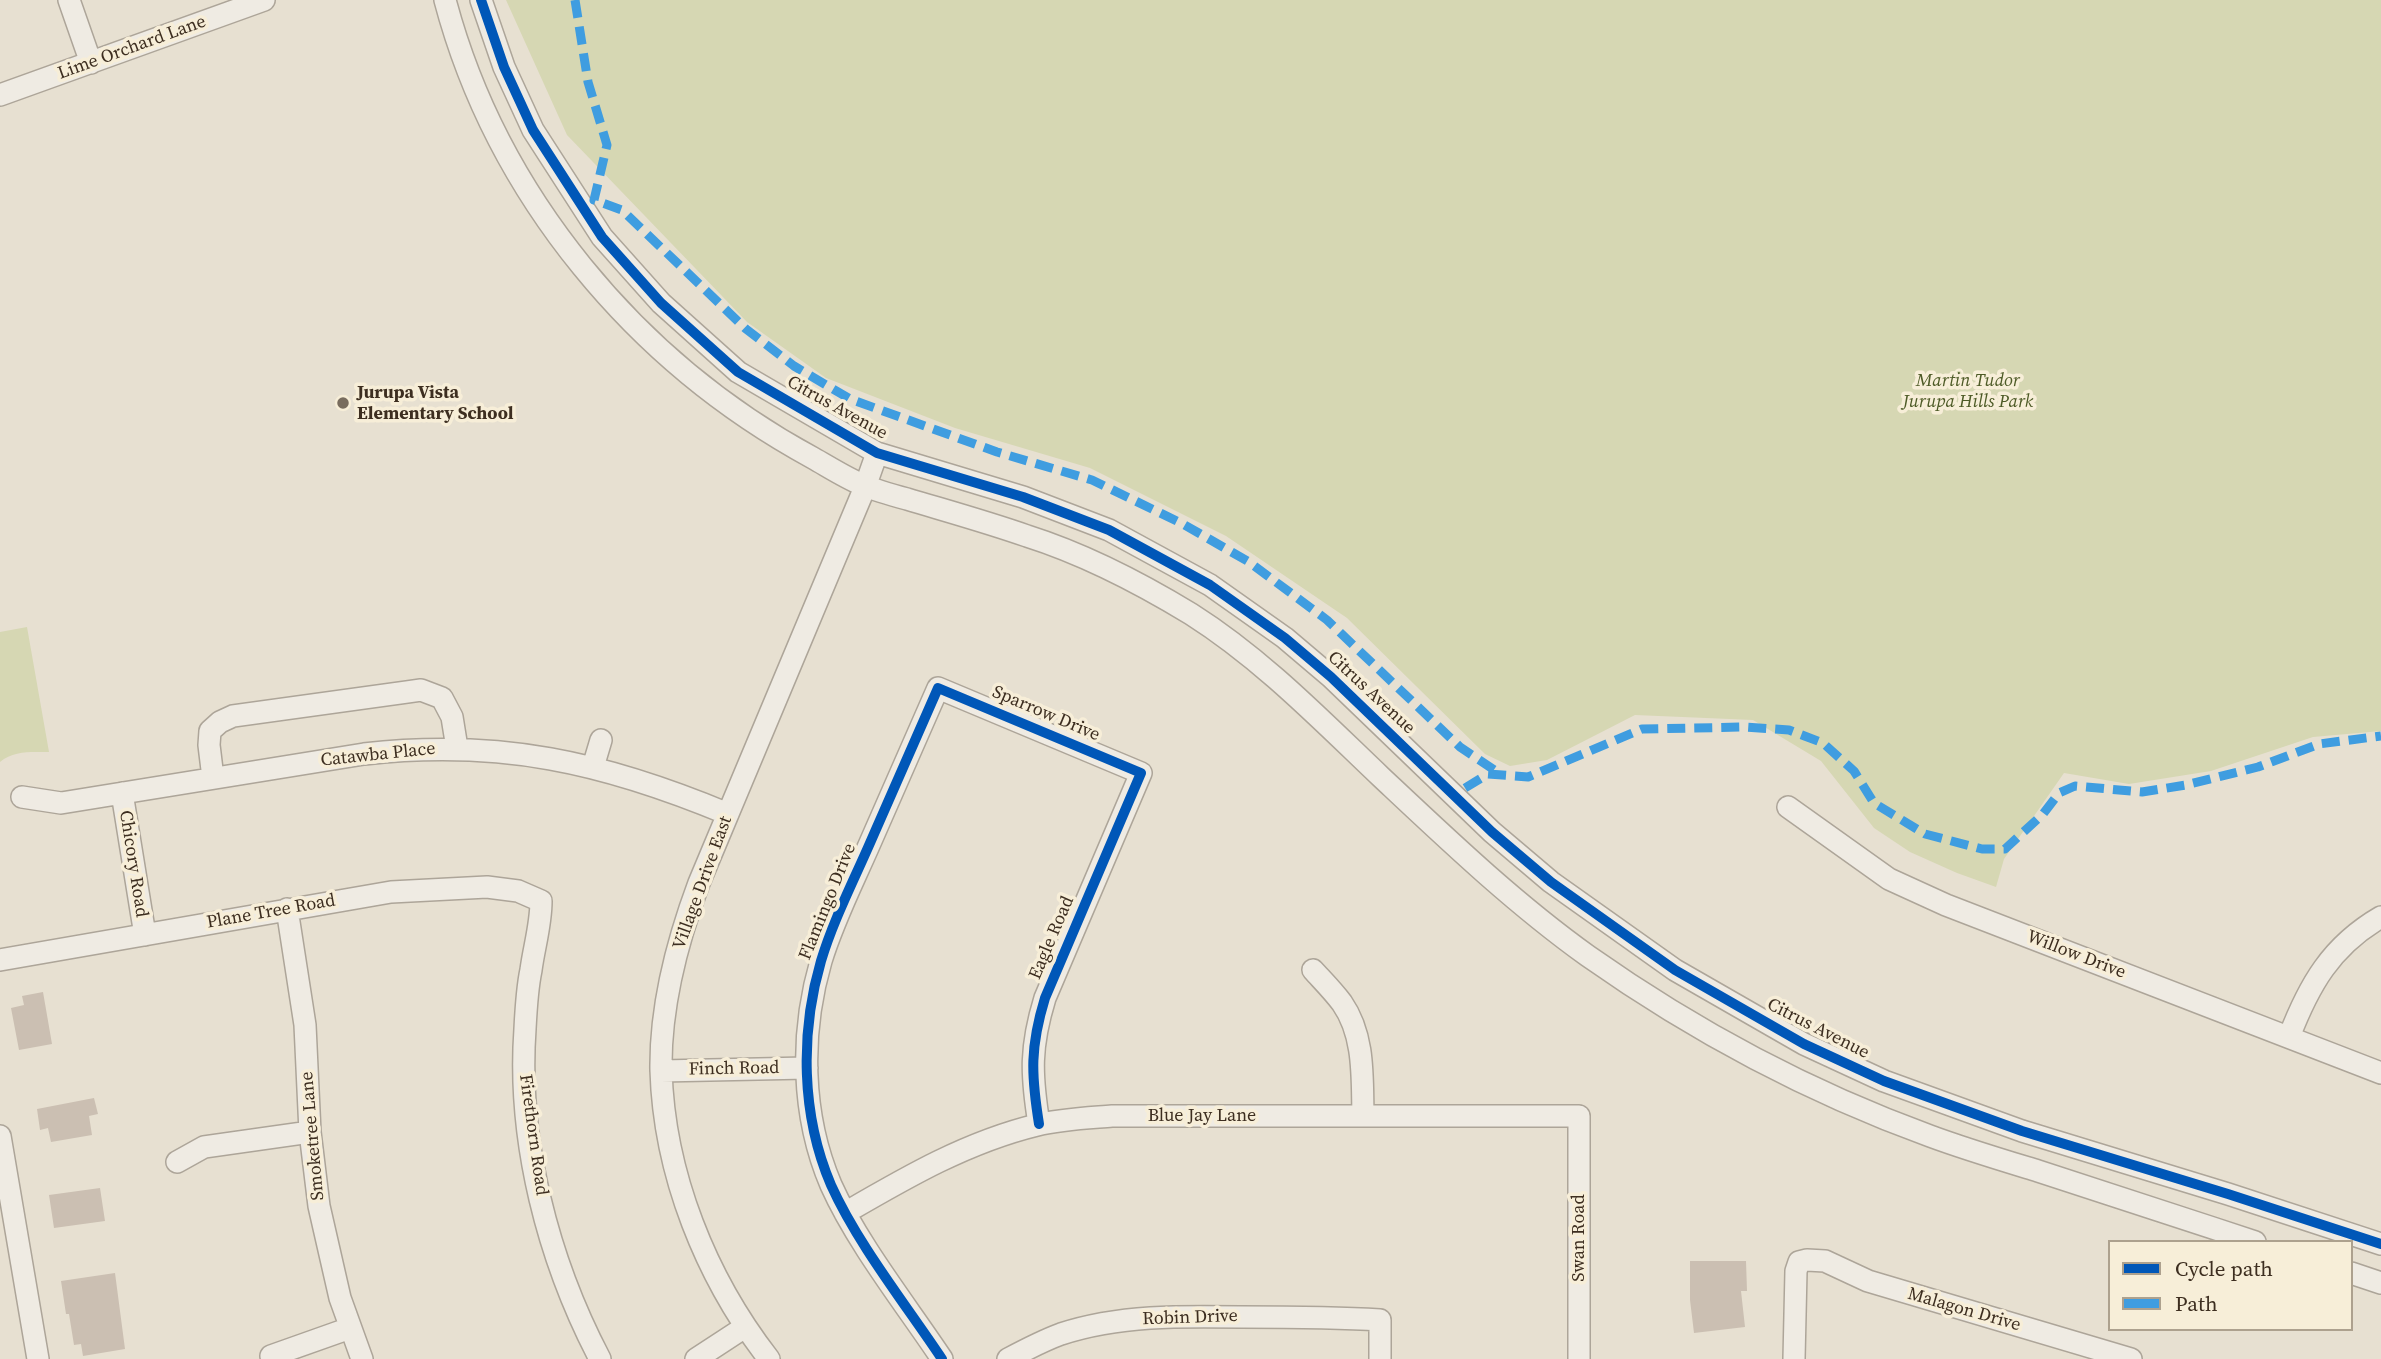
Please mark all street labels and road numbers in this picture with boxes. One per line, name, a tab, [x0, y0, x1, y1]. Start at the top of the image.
street label: Lime Orchard Lane	[55, 11, 209, 85]
street label: Citrus Avenue	[783, 371, 891, 445]
street label: Citrus Avenue	[1323, 647, 1419, 739]
street label: Sparrow Drive	[989, 682, 1103, 746]
street label: Catawba Place	[320, 738, 436, 772]
street label: Chicory Road	[114, 809, 152, 919]
street label: Village Drive East	[669, 813, 737, 953]
street label: Flamingo Drive	[795, 841, 861, 963]
street label: Plane Tree Road	[205, 890, 337, 934]
street label: Eagle Road	[1025, 893, 1079, 983]
street label: Willow Drive	[2023, 926, 2129, 984]
street label: Citrus Avenue	[1763, 994, 1873, 1064]
street label: Finch Road	[688, 1057, 780, 1081]
street label: Smoketree Lane	[297, 1071, 329, 1201]
street label: Firethorn Road	[514, 1073, 552, 1197]
street label: Blue Jay Lane	[1148, 1105, 1256, 1127]
street label: Swan Road	[1568, 1194, 1590, 1282]
street label: Malagon Drive	[1905, 1284, 2023, 1336]
street label: Robin Drive	[1142, 1306, 1238, 1330]

